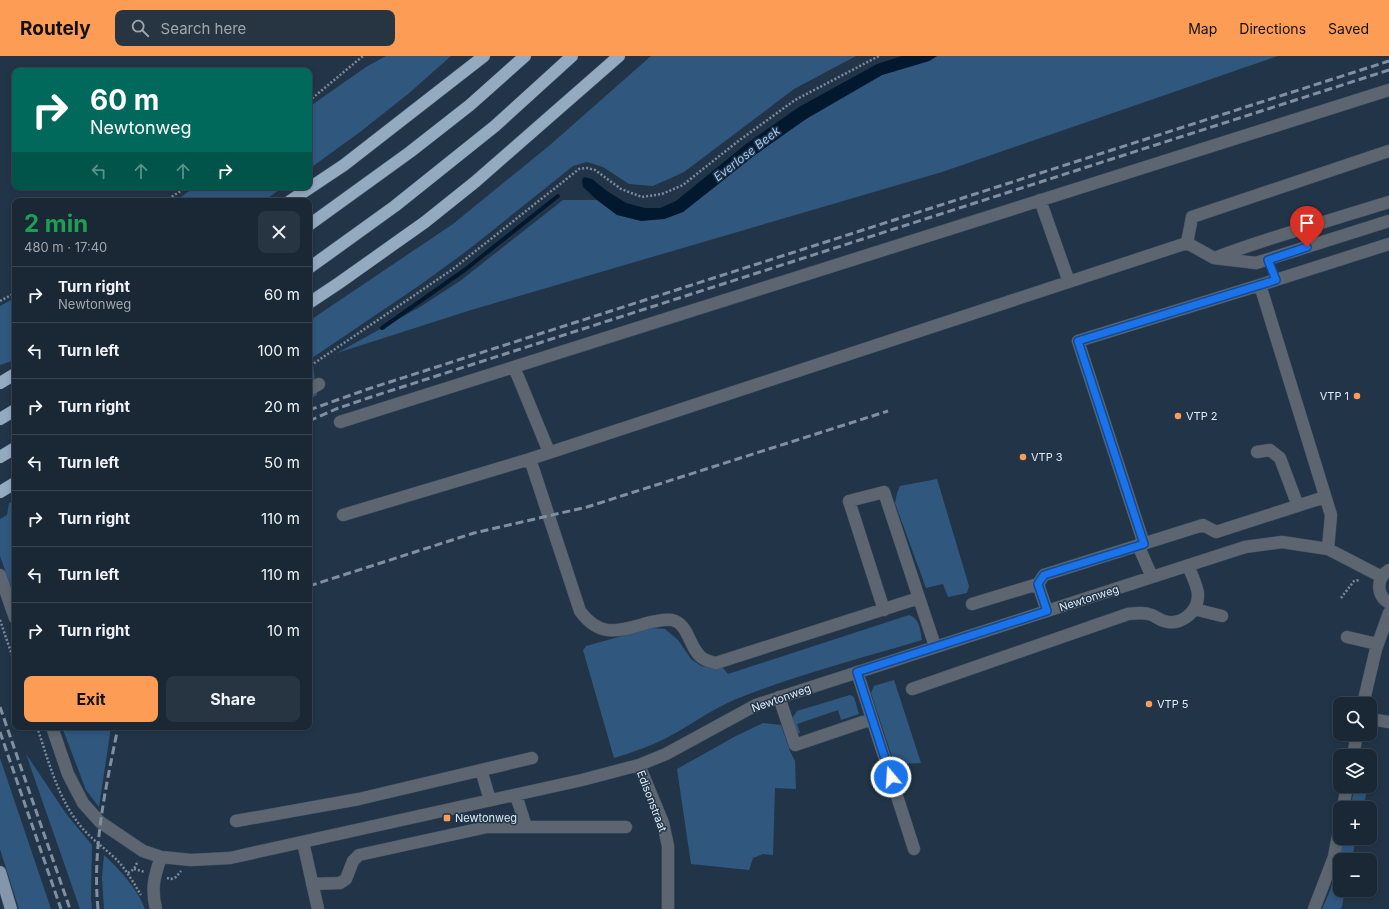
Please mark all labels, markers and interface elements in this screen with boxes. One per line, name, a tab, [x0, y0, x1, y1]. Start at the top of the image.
search box	[115, 10, 395, 46]
text: Routely	[20, 17, 91, 40]
icon: search	[129, 17, 151, 39]
text: Search here	[161, 19, 246, 38]
text: Map	[1188, 20, 1217, 37]
text: Directions	[1239, 20, 1306, 37]
text: Saved	[1328, 20, 1369, 37]
text: 60 m	[90, 83, 159, 117]
icon: right	[24, 84, 76, 136]
text: Newtonweg	[90, 117, 192, 138]
water label: Everlose Beek	[710, 123, 783, 184]
icon: left	[88, 160, 110, 182]
icon: ahead	[130, 160, 152, 182]
icon: ahead	[172, 160, 194, 182]
icon: right	[214, 160, 236, 182]
pin	[1290, 206, 1324, 247]
text: 2 min	[24, 209, 88, 238]
button: close	[258, 211, 300, 253]
icon: arrive	[1296, 212, 1318, 234]
text: 480 m · 17:40	[24, 239, 107, 255]
text: Turn right	[58, 277, 130, 296]
icon: right	[24, 284, 46, 306]
text: 60 m	[264, 285, 300, 304]
text: Newtonweg	[58, 296, 131, 312]
icon: left	[24, 340, 46, 362]
text: Turn left	[58, 341, 119, 360]
text: 100 m	[258, 341, 300, 360]
place label: VTP 1	[1320, 389, 1349, 403]
marker: VTP 1	[1352, 391, 1362, 401]
icon: right	[24, 396, 46, 418]
text: Turn right	[58, 397, 130, 416]
text: 20 m	[264, 397, 300, 416]
place label: VTP 2	[1186, 409, 1218, 423]
marker: VTP 2	[1173, 411, 1183, 421]
place label: VTP 3	[1031, 450, 1063, 464]
icon: left	[24, 452, 46, 474]
marker: VTP 3	[1018, 452, 1028, 462]
text: Turn left	[58, 453, 119, 472]
text: 50 m	[264, 453, 300, 472]
icon: right	[24, 508, 46, 530]
text: Turn right	[58, 509, 130, 528]
text: 110 m	[261, 509, 300, 528]
icon: left	[24, 564, 46, 586]
text: Turn left	[58, 565, 119, 584]
text: 110 m	[261, 565, 300, 584]
street label: Newtonweg	[1057, 582, 1121, 614]
icon: right	[24, 620, 46, 642]
text: Turn right	[58, 621, 130, 640]
text: 10 m	[267, 621, 300, 640]
button: Exit	[24, 676, 158, 722]
button: Share	[166, 676, 300, 722]
street label: Newtonweg	[749, 681, 813, 715]
place label: VTP 5	[1157, 697, 1189, 711]
map controls	[1333, 697, 1377, 897]
button: search	[1333, 697, 1377, 741]
marker: VTP 5	[1144, 699, 1154, 709]
button: layers	[1333, 749, 1377, 793]
position arrow	[870, 756, 912, 798]
street label: Edisonstraat	[634, 768, 670, 834]
button: +	[1333, 801, 1377, 845]
place label: Newtonweg	[455, 811, 517, 825]
marker: Newtonweg	[442, 813, 452, 823]
button: −	[1333, 853, 1377, 897]

